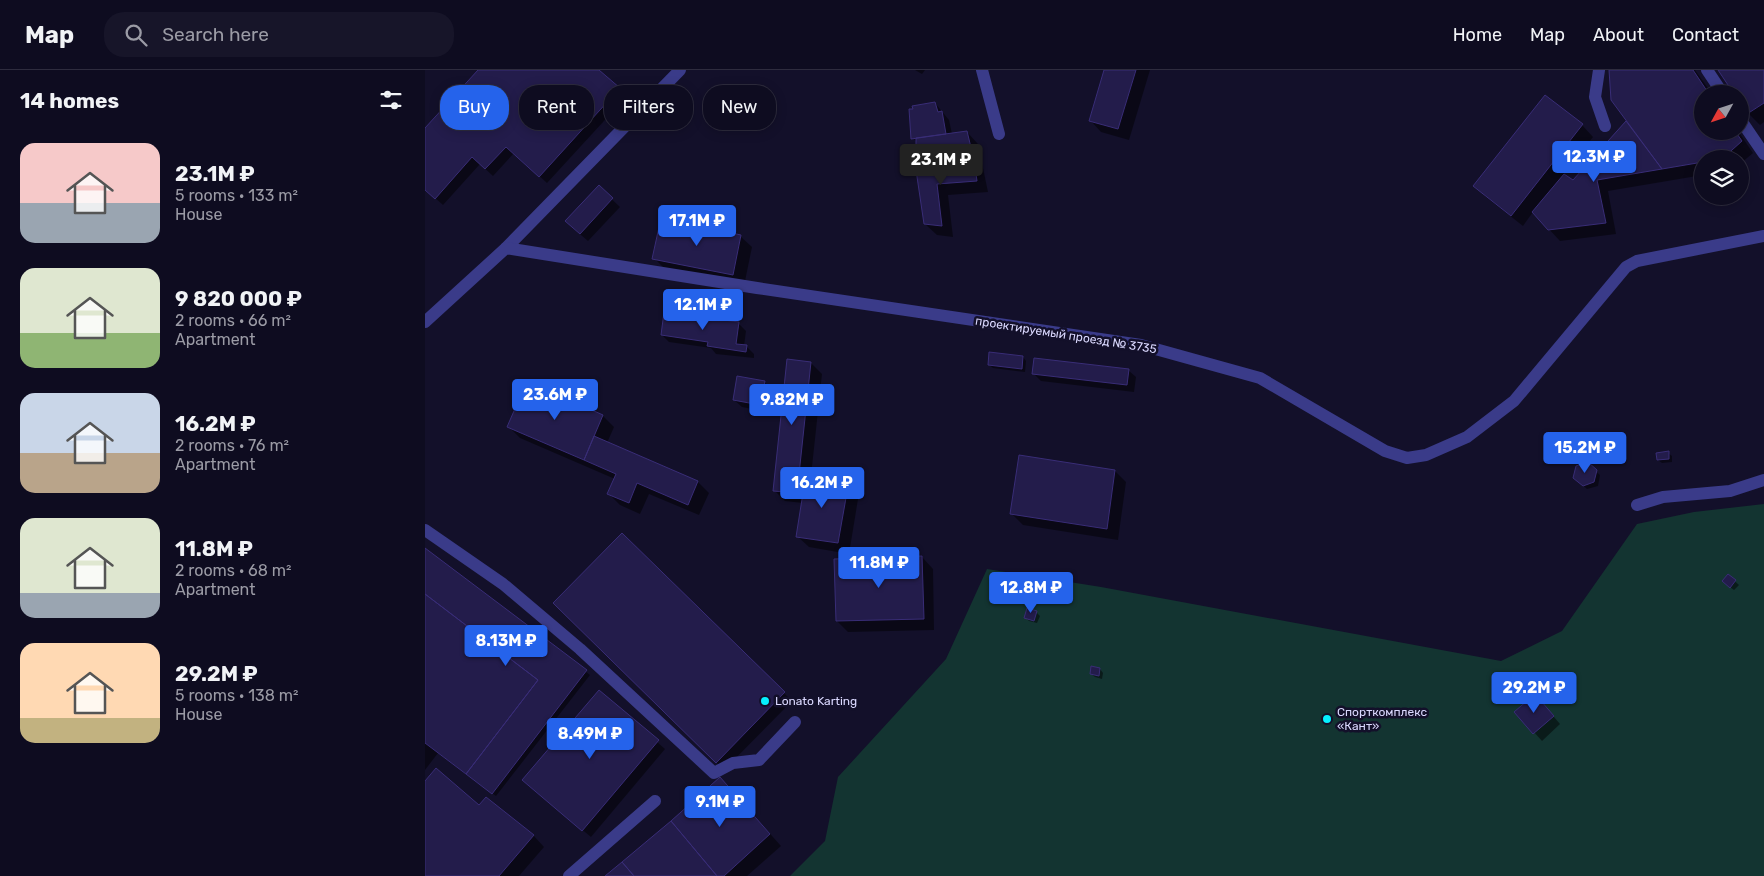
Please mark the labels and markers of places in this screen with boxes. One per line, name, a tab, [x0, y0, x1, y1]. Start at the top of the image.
pin: 12.3M ₽	[1548, 140, 1640, 183]
pin: 23.1M ₽	[895, 144, 987, 186]
pin: 17.1M ₽	[651, 204, 743, 247]
pin: 12.1M ₽	[657, 288, 749, 331]
pin: 23.6M ₽	[509, 378, 601, 421]
pin: 9.82M ₽	[746, 384, 838, 426]
pin: 15.2M ₽	[1539, 432, 1631, 474]
pin: 16.2M ₽	[776, 466, 868, 509]
pin: 11.8M ₽	[833, 546, 925, 589]
pin: 12.8M ₽	[985, 572, 1077, 614]
pin: 8.13M ₽	[460, 624, 552, 667]
pin: 29.2M ₽	[1488, 672, 1580, 714]
place label: Lonato Karting	[775, 694, 857, 708]
marker: Lonato Karting	[759, 695, 771, 707]
place label: Спорткомплекс «Кант»	[1337, 705, 1427, 733]
marker: Спорткомплекс «Кант»	[1321, 713, 1333, 725]
pin: 8.49M ₽	[544, 718, 636, 760]
pin: 9.1M ₽	[679, 786, 761, 828]

